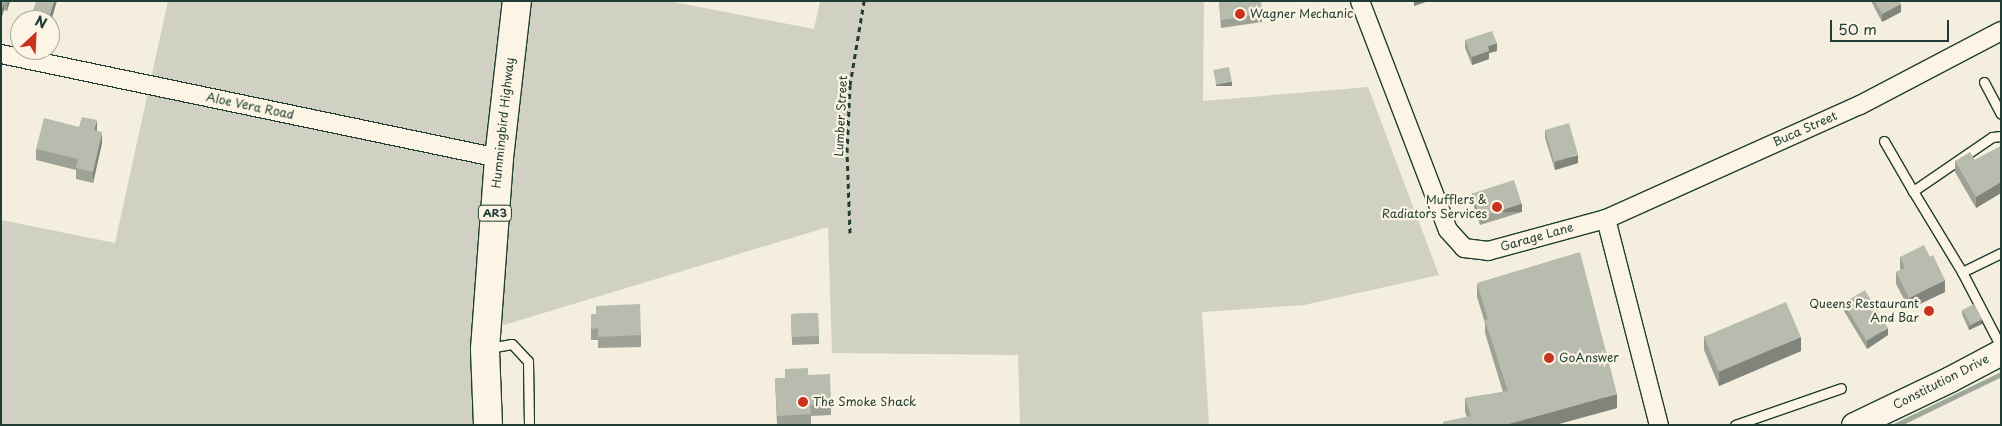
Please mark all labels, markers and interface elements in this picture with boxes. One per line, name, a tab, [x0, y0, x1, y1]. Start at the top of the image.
place label: Wagner Mechanic	[1250, 7, 1355, 21]
marker: Wagner Mechanic	[1234, 8, 1246, 20]
north arrow	[10, 10, 60, 60]
text: N	[32, 10, 51, 34]
scale bar	[1832, 10, 1951, 42]
text: 50 m	[1838, 17, 1877, 40]
street label: Hummingbird Highway	[489, 57, 517, 189]
street label: Lumber Street	[832, 74, 850, 158]
street label: Aloe Vera Road	[205, 90, 295, 122]
street label: Buca Street	[1771, 108, 1839, 150]
place label: Mufflers & Radiators Services	[1383, 193, 1487, 221]
marker: Mufflers & Radiators Services	[1491, 201, 1503, 213]
road number: AR3	[478, 204, 512, 222]
street label: Garage Lane	[1499, 220, 1575, 254]
place label: Queens Restaurant And Bar	[1809, 297, 1919, 325]
marker: Queens Restaurant And Bar	[1923, 305, 1935, 317]
place label: GoAnswer	[1559, 351, 1619, 365]
marker: GoAnswer	[1543, 352, 1555, 364]
street label: Constitution Drive	[1891, 352, 1991, 412]
place label: The Smoke Shack	[813, 395, 916, 409]
marker: The Smoke Shack	[797, 396, 809, 408]

